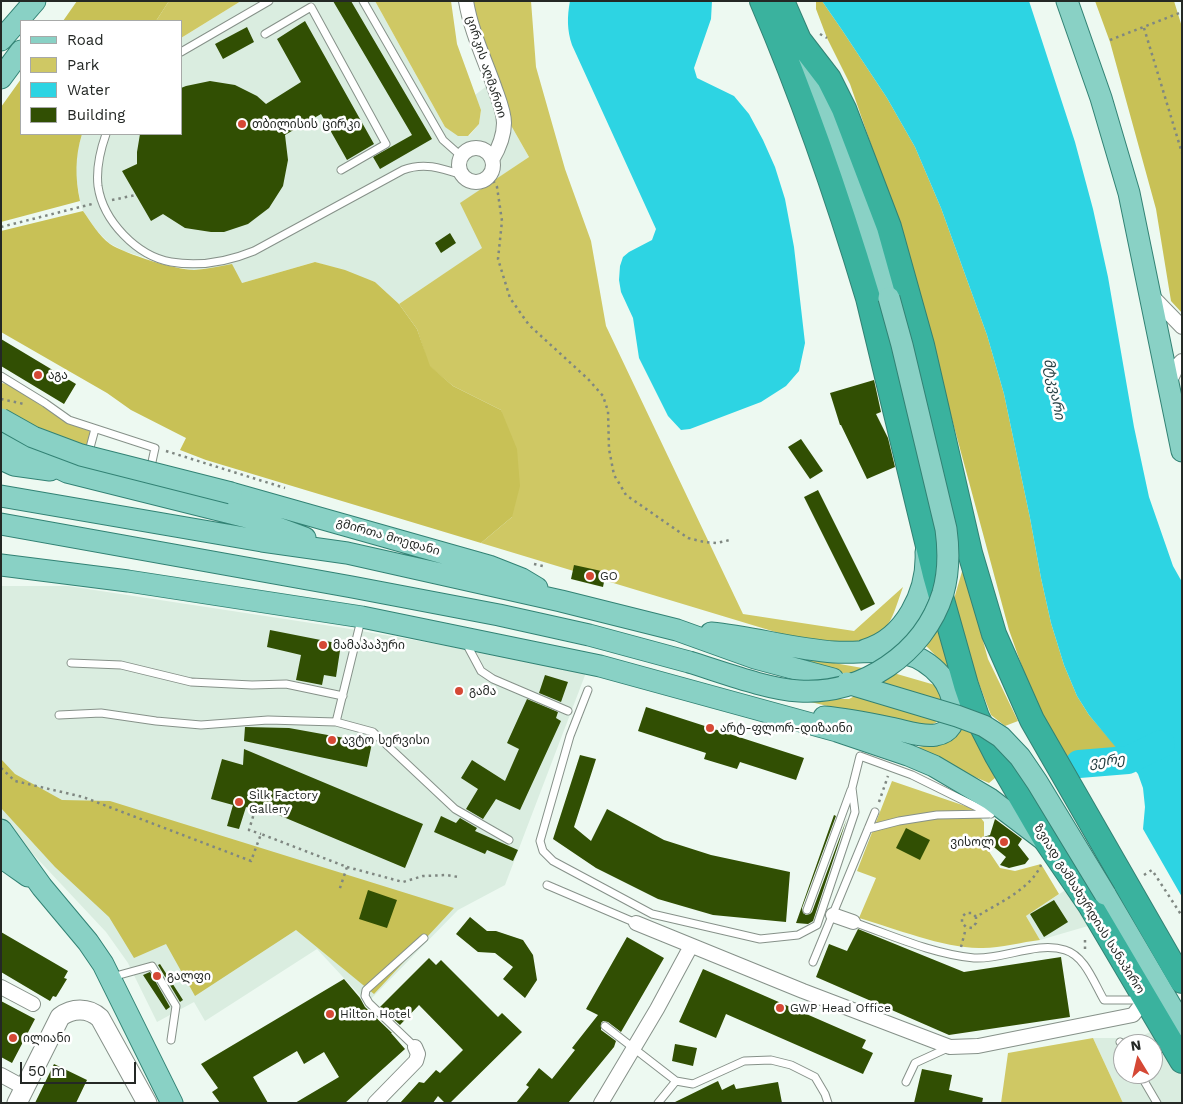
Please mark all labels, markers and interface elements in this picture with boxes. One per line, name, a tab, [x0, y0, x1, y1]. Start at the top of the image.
street label: ცირკის აღმართი	[463, 14, 509, 120]
legend	[20, 20, 182, 135]
text: Road	[67, 31, 104, 49]
text: Park	[67, 56, 99, 74]
text: Water	[67, 81, 110, 99]
text: Building	[67, 106, 125, 124]
place label: თბილისის ცირკი	[252, 117, 360, 131]
marker: თბილისის ცირკი	[236, 118, 248, 130]
water label: მტკვარი	[1040, 357, 1068, 421]
place label: აგა	[48, 368, 68, 382]
marker: აგა	[32, 369, 44, 381]
street label: გმირთა მოედანი	[335, 515, 441, 559]
place label: GO	[600, 569, 618, 583]
marker: GO	[584, 570, 596, 582]
place label: მამაპაპური	[333, 638, 405, 652]
marker: მამაპაპური	[317, 639, 329, 651]
place label: გამა	[469, 684, 496, 698]
marker: გამა	[453, 685, 465, 697]
place label: არტ-ფლორ-დიზაინი	[720, 721, 853, 735]
marker: არტ-ფლორ-დიზაინი	[704, 722, 716, 734]
place label: ავტო სერვისი	[342, 733, 430, 747]
marker: ავტო სერვისი	[326, 734, 338, 746]
water label: ვერე	[1088, 751, 1126, 771]
place label: Silk Factory Gallery	[249, 788, 318, 816]
marker: Silk Factory Gallery	[233, 796, 245, 808]
street label: ზვიად გამსახურდიას სანაპირო	[1031, 822, 1147, 996]
place label: ვისოლ	[950, 835, 994, 849]
marker: ვისოლ	[998, 836, 1010, 848]
place label: გალფი	[167, 969, 211, 983]
marker: გალფი	[151, 970, 163, 982]
place label: GWP Head Office	[790, 1001, 891, 1015]
marker: GWP Head Office	[774, 1002, 786, 1014]
place label: Hilton Hotel	[340, 1007, 411, 1021]
marker: Hilton Hotel	[324, 1008, 336, 1020]
place label: ილიანი	[23, 1031, 71, 1045]
marker: ილიანი	[7, 1032, 19, 1044]
north arrow	[1113, 1034, 1163, 1084]
text: N	[1129, 1036, 1142, 1054]
scale bar	[22, 1052, 139, 1084]
text: 50 m	[28, 1062, 65, 1080]

